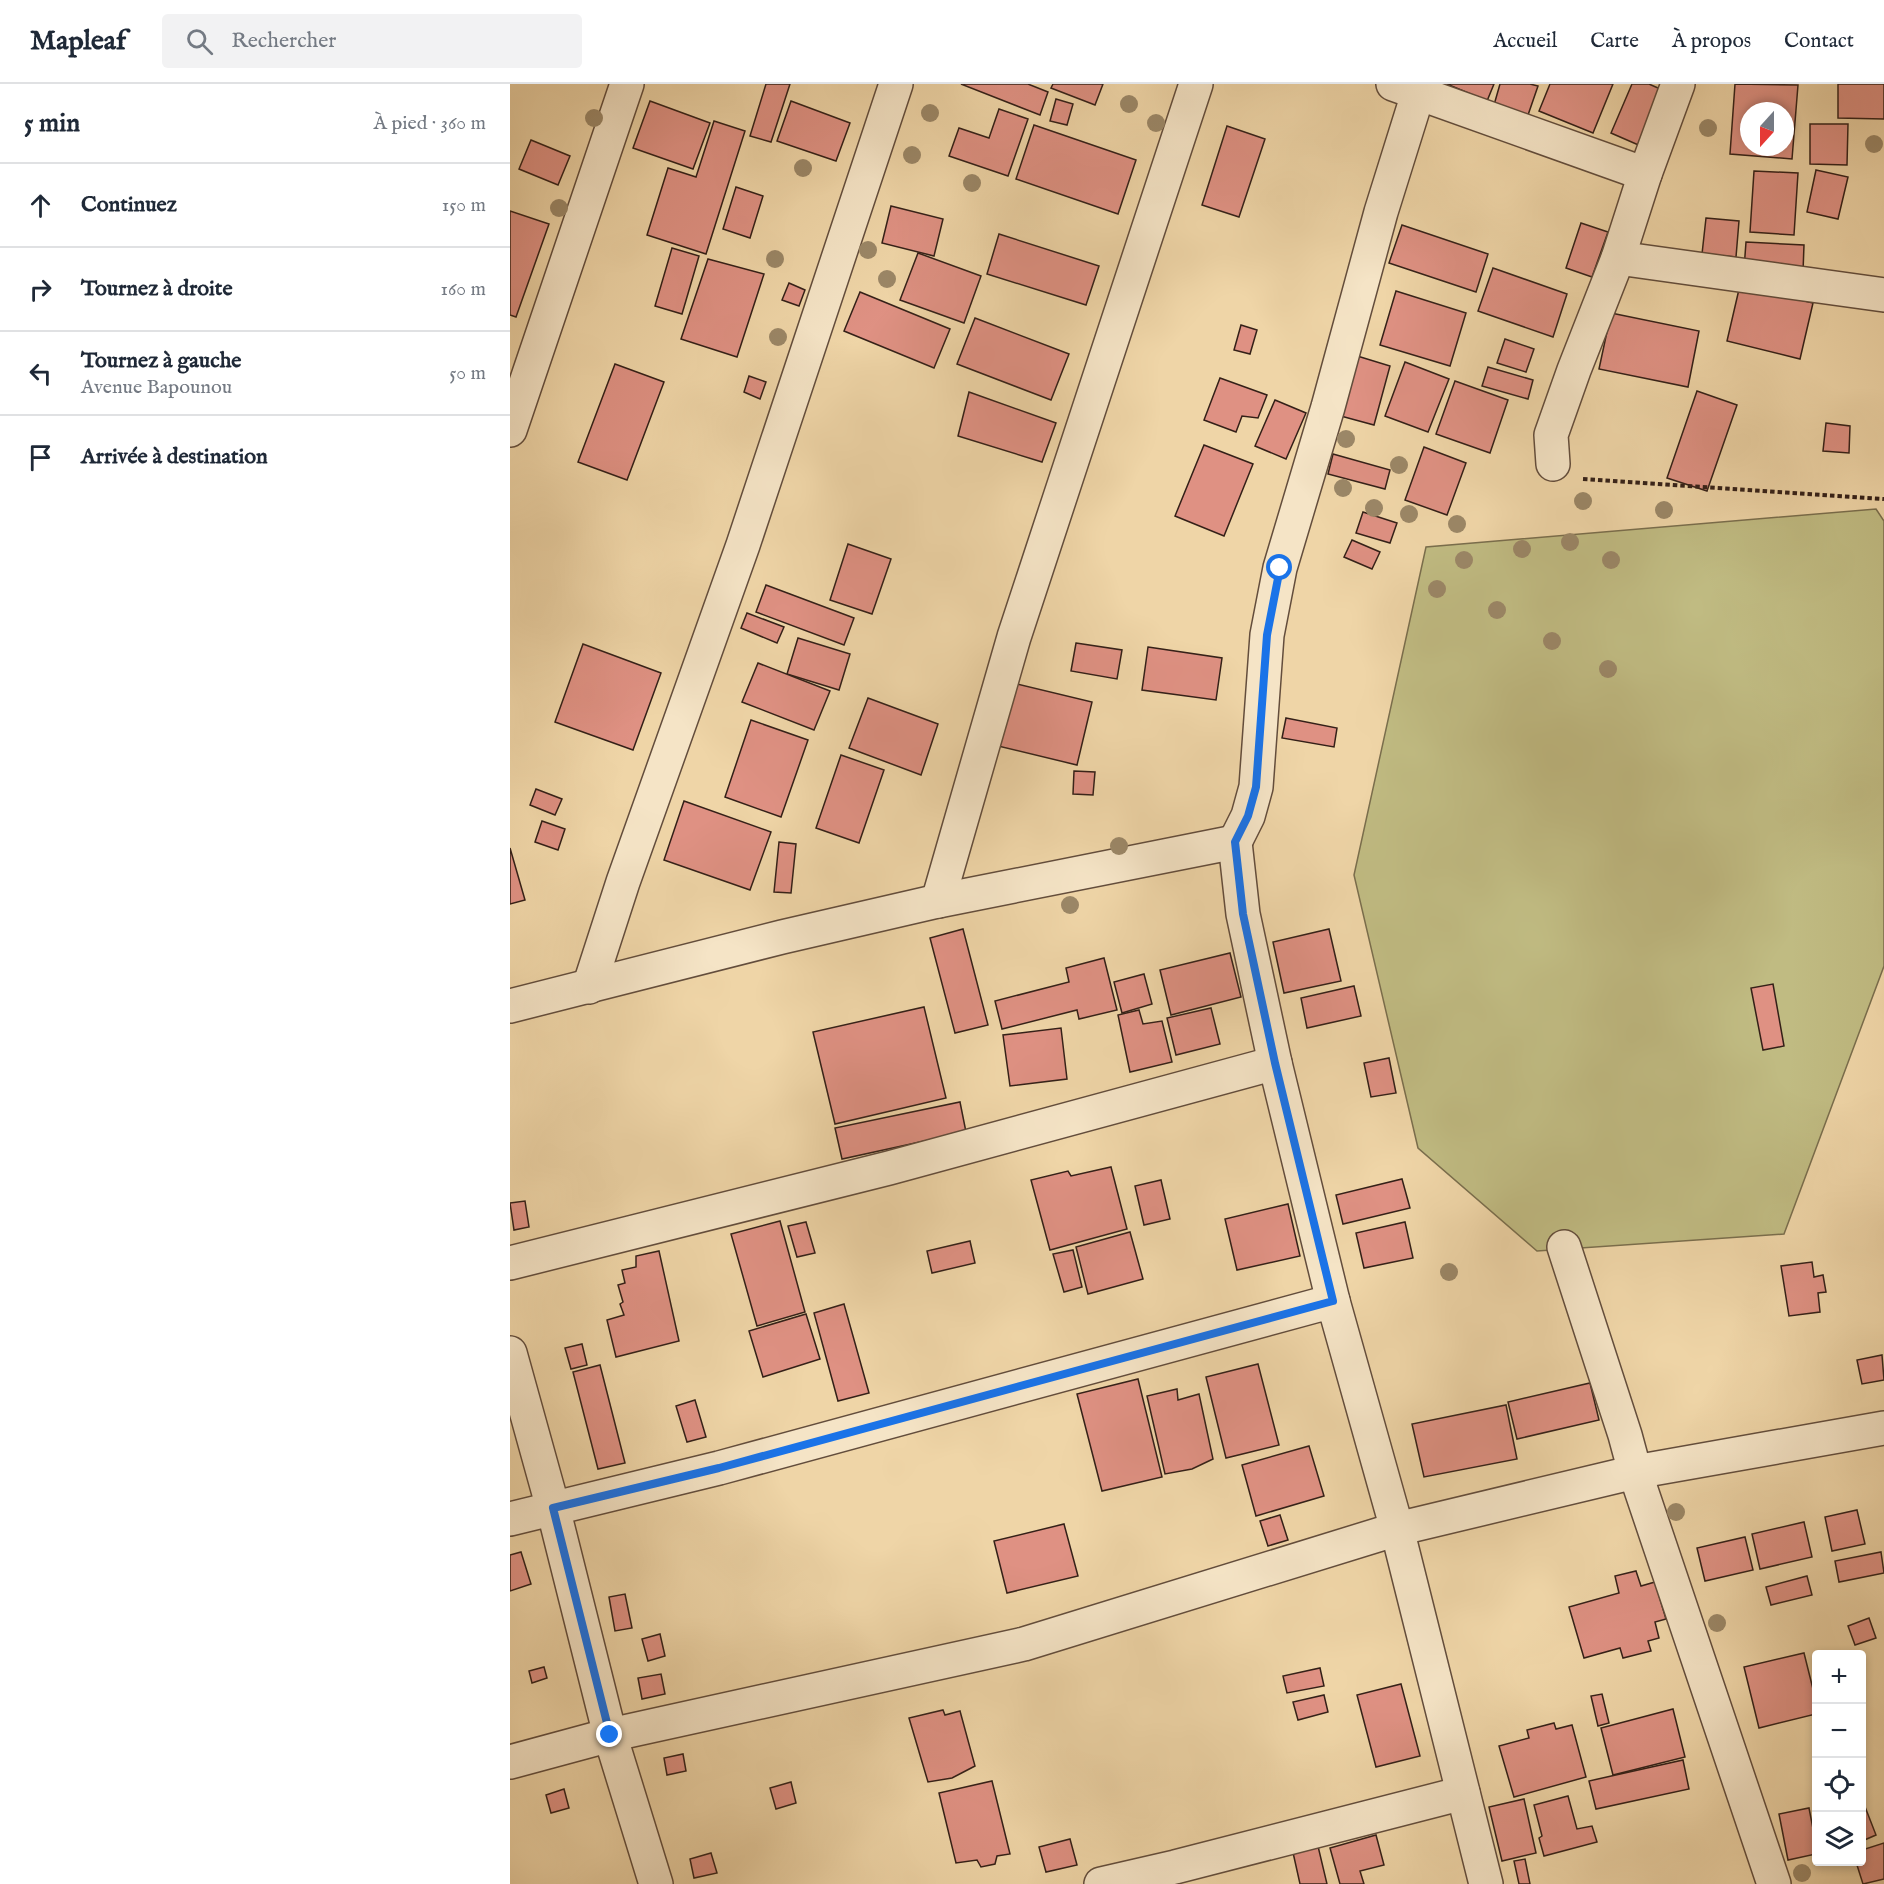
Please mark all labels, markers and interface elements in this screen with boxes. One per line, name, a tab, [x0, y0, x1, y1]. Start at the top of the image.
search box	[162, 14, 582, 68]
text: Mapleaf	[30, 24, 126, 59]
icon: search	[183, 25, 216, 58]
text: Rechercher	[231, 27, 336, 55]
text: Accueil	[1493, 28, 1557, 55]
text: Carte	[1590, 28, 1639, 55]
text: À propos	[1672, 28, 1751, 55]
text: Contact	[1784, 28, 1854, 55]
north arrow	[1740, 102, 1794, 156]
text: 5 min	[24, 107, 80, 140]
text: À pied · 360 m	[374, 111, 486, 136]
icon: ahead	[24, 189, 57, 222]
text: Continuez	[81, 191, 177, 219]
text: 150 m	[442, 193, 486, 218]
icon: right	[24, 273, 57, 306]
text: Tournez à droite	[81, 275, 232, 303]
text: 160 m	[440, 277, 486, 302]
text: Tournez à gauche	[81, 347, 241, 375]
icon: left	[24, 357, 57, 390]
text: 50 m	[449, 361, 486, 386]
text: Avenue Bapounou	[81, 375, 232, 400]
icon: arrive	[24, 441, 57, 474]
text: Arrivée à destination	[81, 443, 268, 471]
route start	[1266, 554, 1292, 580]
map controls	[1812, 1650, 1866, 1866]
button: +	[1812, 1650, 1866, 1704]
button: −	[1812, 1704, 1866, 1758]
route end	[596, 1721, 622, 1747]
button: locate	[1812, 1758, 1866, 1812]
button: layers	[1812, 1812, 1866, 1866]

